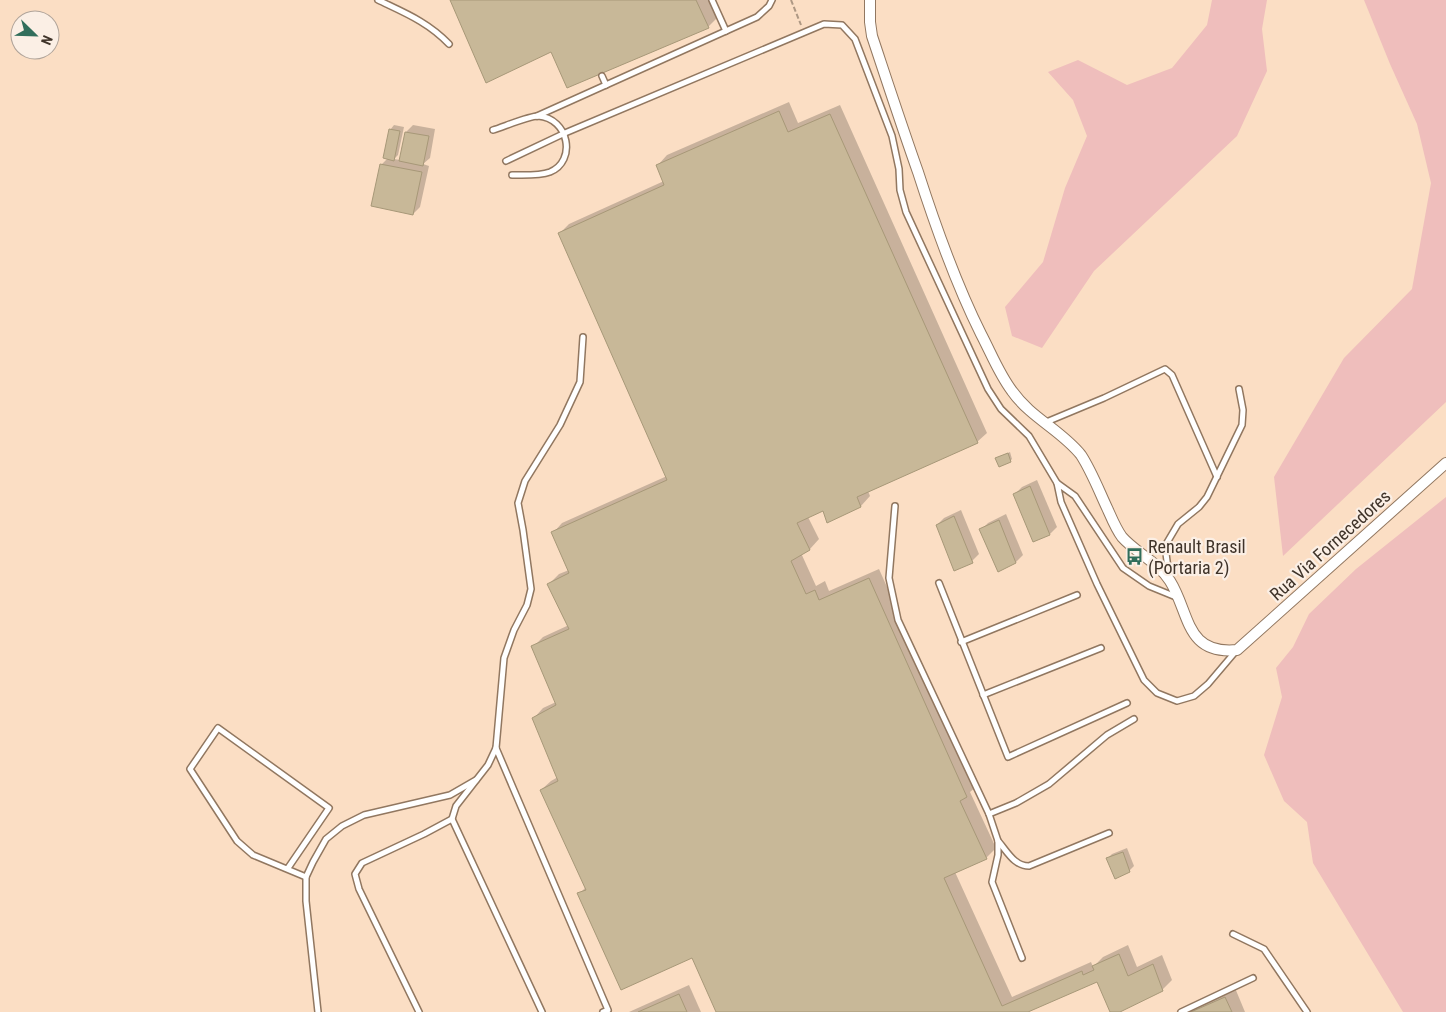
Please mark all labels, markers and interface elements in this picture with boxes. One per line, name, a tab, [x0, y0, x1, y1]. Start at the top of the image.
north arrow	[10, 10, 60, 60]
text: N	[38, 33, 56, 47]
street label: Rua Via Fornecedores	[1265, 485, 1395, 605]
place label: Renault Brasil (Portaria 2)	[1148, 536, 1246, 579]
bus stop icon: Renault Brasil (Portaria 2)	[1124, 546, 1144, 566]

